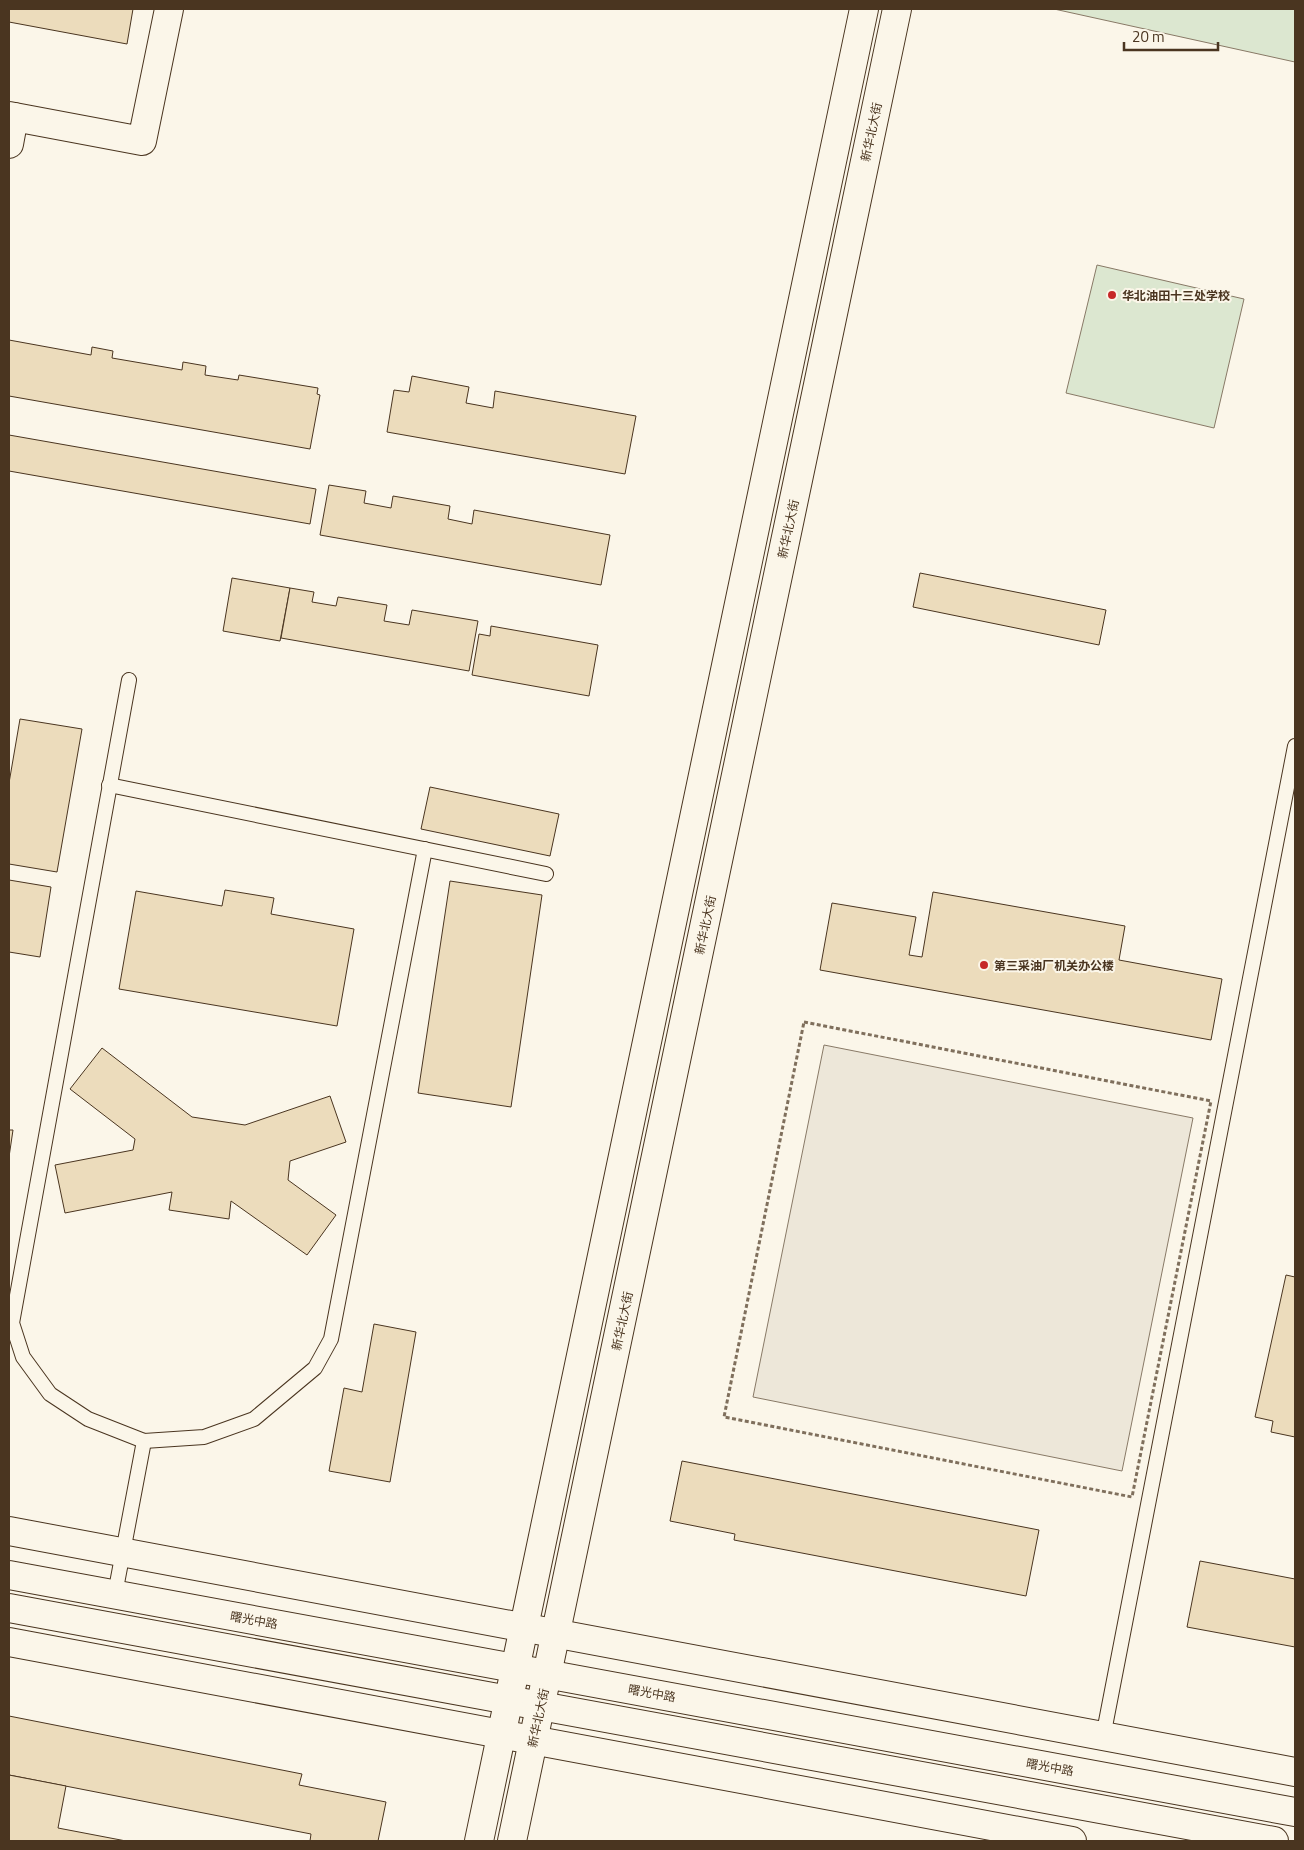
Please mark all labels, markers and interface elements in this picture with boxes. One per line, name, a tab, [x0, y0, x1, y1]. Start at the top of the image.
scale bar	[1124, 20, 1218, 52]
text: 20 m	[1132, 25, 1165, 48]
street label: 新华北大街	[855, 101, 887, 163]
place label: 华北油田十三处学校	[1122, 286, 1230, 305]
marker: 华北油田十三处学校	[1106, 289, 1118, 301]
street label: 新华北大街	[772, 498, 804, 560]
street label: 新华北大街	[689, 894, 721, 956]
place label: 第三采油厂机关办公楼	[994, 956, 1114, 975]
marker: 第三采油厂机关办公楼	[978, 959, 990, 971]
street label: 新华北大街	[606, 1290, 638, 1352]
street label: 曙光中路	[229, 1606, 279, 1634]
street label: 曙光中路	[627, 1679, 677, 1707]
street label: 新华北大街	[522, 1687, 554, 1749]
street label: 曙光中路	[1025, 1753, 1075, 1781]

